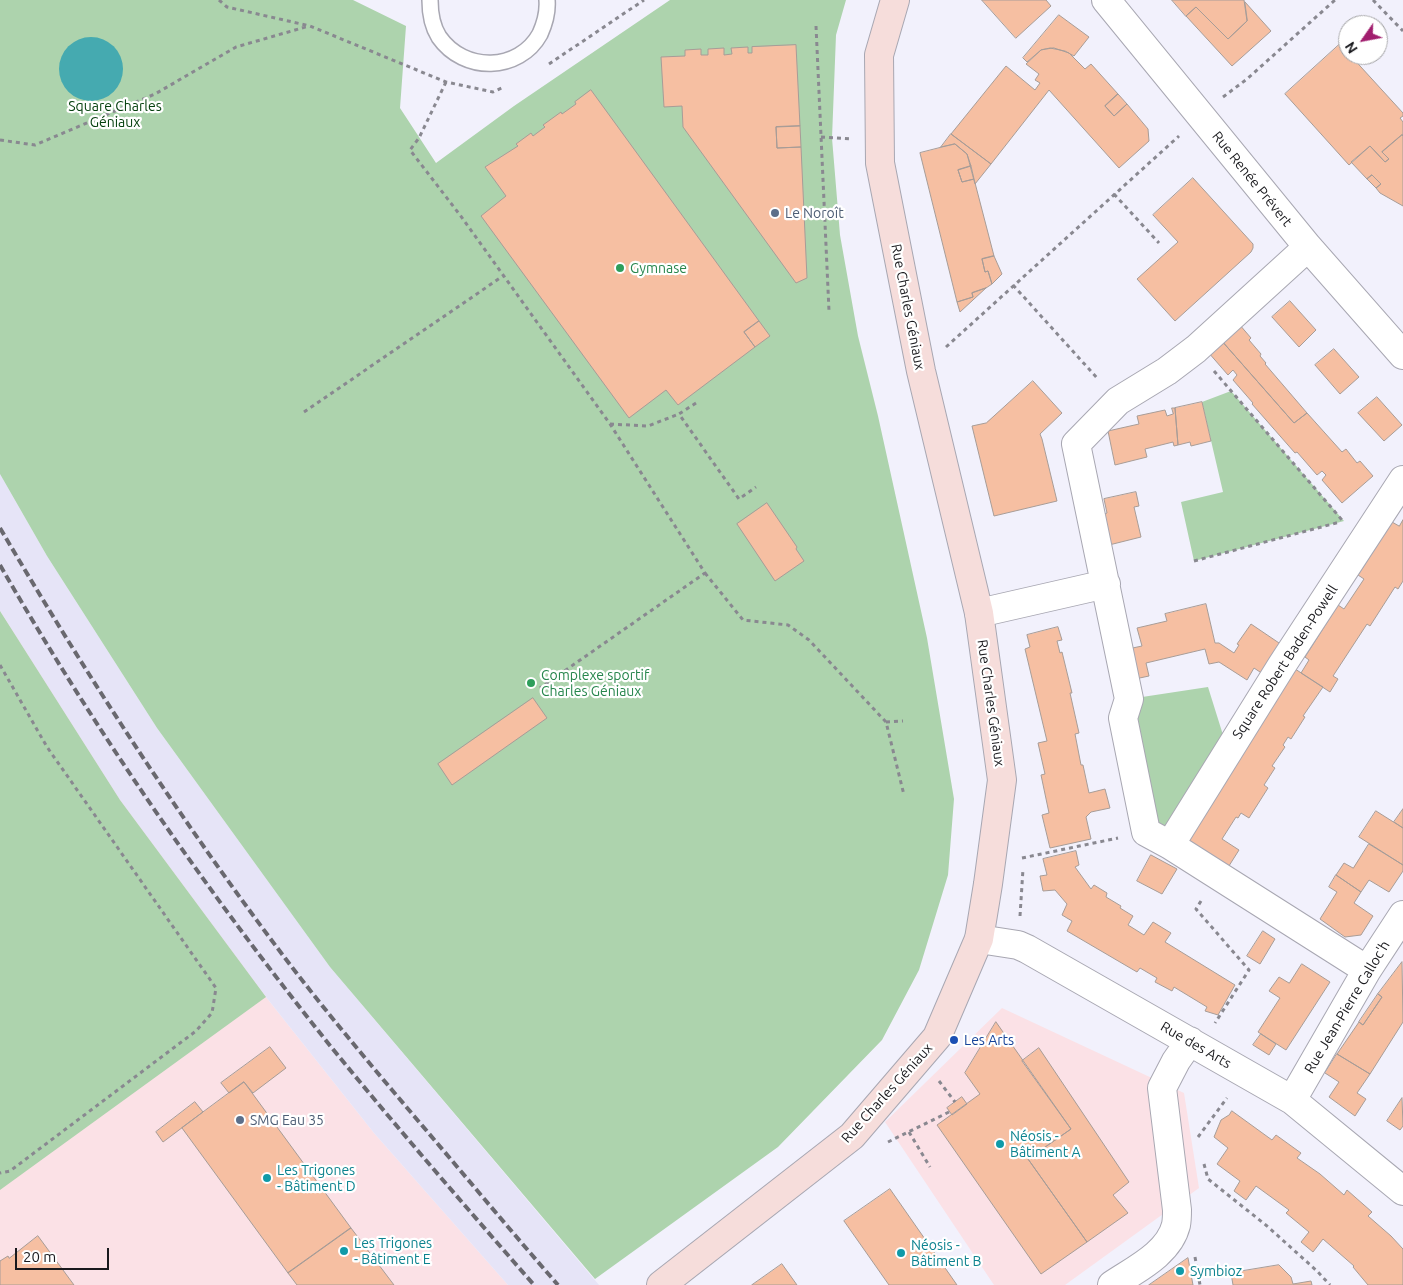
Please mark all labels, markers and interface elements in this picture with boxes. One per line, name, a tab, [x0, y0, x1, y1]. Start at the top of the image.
north arrow	[1338, 15, 1388, 65]
text: N	[1342, 39, 1361, 56]
park label: Square Charles Géniaux	[68, 98, 162, 130]
street label: Rue Renée Prévert	[1209, 128, 1295, 230]
place label: Le Noroît	[785, 205, 844, 221]
marker: Le Noroît	[769, 207, 781, 219]
street label: Rue Charles Géniaux	[888, 243, 928, 371]
place label: Gymnase	[630, 260, 687, 276]
marker: Gymnase	[614, 262, 626, 274]
street label: Square Robert Baden-Powell	[1229, 582, 1341, 742]
street label: Rue Charles Géniaux	[974, 638, 1008, 768]
place label: Complexe sportif Charles Géniaux	[541, 667, 649, 700]
marker: Complexe sportif Charles Géniaux	[525, 677, 537, 689]
street label: Rue Jean-Pierre Calloc'h	[1301, 938, 1393, 1076]
street label: Rue des Arts	[1158, 1018, 1234, 1072]
place label: Les Arts	[964, 1032, 1014, 1048]
marker: Les Arts	[948, 1034, 960, 1046]
street label: Rue Charles Géniaux	[838, 1040, 936, 1146]
place label: SMG Eau 35	[250, 1112, 324, 1128]
marker: SMG Eau 35	[234, 1114, 246, 1126]
place label: Néosis - Bâtiment A	[1010, 1128, 1081, 1160]
marker: Néosis - Bâtiment A	[994, 1138, 1006, 1150]
place label: Les Trigones - Bâtiment D	[277, 1162, 356, 1194]
marker: Les Trigones - Bâtiment D	[261, 1172, 273, 1184]
place label: Les Trigones - Bâtiment E	[354, 1235, 432, 1268]
place label: Néosis - Bâtiment B	[911, 1237, 981, 1270]
scale bar	[18, 1238, 111, 1270]
marker: Les Trigones - Bâtiment E	[338, 1245, 350, 1257]
marker: Néosis - Bâtiment B	[895, 1247, 907, 1259]
text: 20 m	[23, 1248, 56, 1265]
place label: Symbioz	[1190, 1263, 1242, 1279]
marker: Symbioz	[1174, 1265, 1186, 1277]

